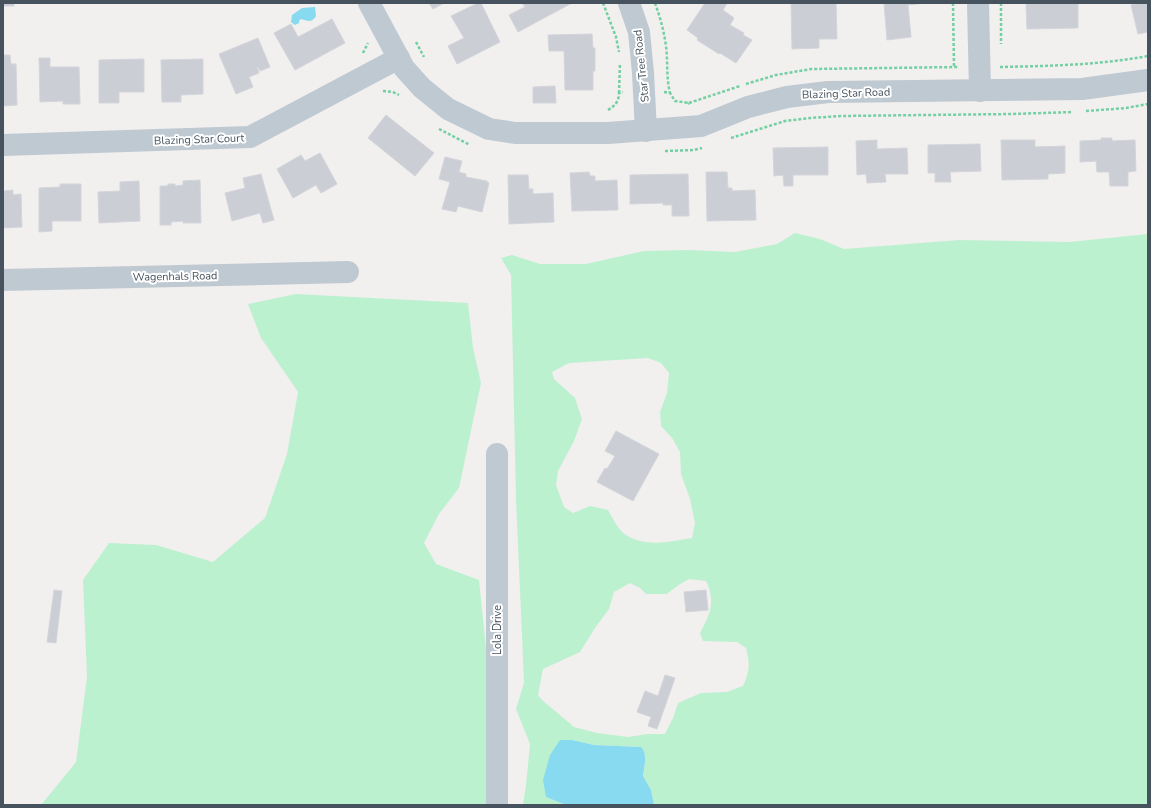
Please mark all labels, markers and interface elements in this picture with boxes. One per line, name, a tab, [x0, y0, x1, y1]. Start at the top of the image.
street label: Star Tree Road	[630, 29, 653, 103]
street label: Blazing Star Road	[802, 84, 890, 103]
street label: Blazing Star Court	[154, 130, 245, 149]
street label: Wagenhals Road	[132, 268, 218, 285]
street label: Lola Drive	[490, 605, 505, 655]

